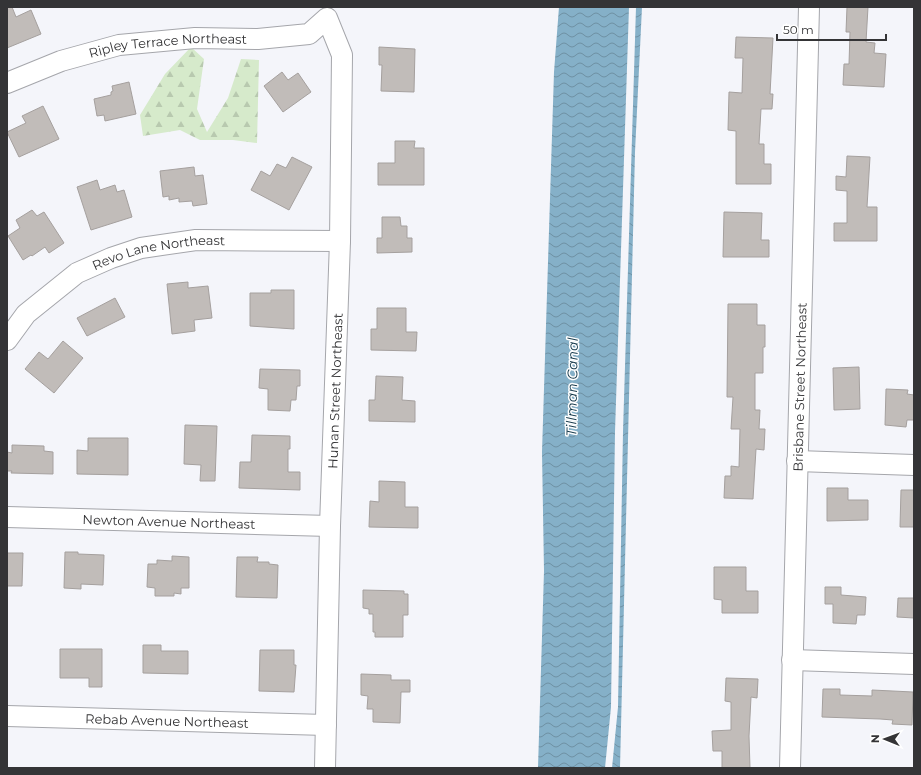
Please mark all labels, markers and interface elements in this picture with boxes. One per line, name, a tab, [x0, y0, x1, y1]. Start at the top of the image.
scale bar	[777, 16, 886, 42]
text: 50 m	[783, 22, 814, 37]
street label: Ripley Terrace Northeast	[87, 30, 247, 61]
street label: Revo Lane Northeast	[90, 232, 225, 273]
street label: Brisbane Street Northeast	[789, 302, 810, 472]
street label: Hunan Street Northeast	[324, 313, 346, 469]
water label: Tillman Canal	[562, 337, 582, 437]
street label: Newton Avenue Northeast	[82, 511, 256, 532]
street label: Rebab Avenue Northeast	[85, 710, 249, 731]
north arrow	[865, 719, 905, 759]
text: N	[868, 734, 882, 743]

